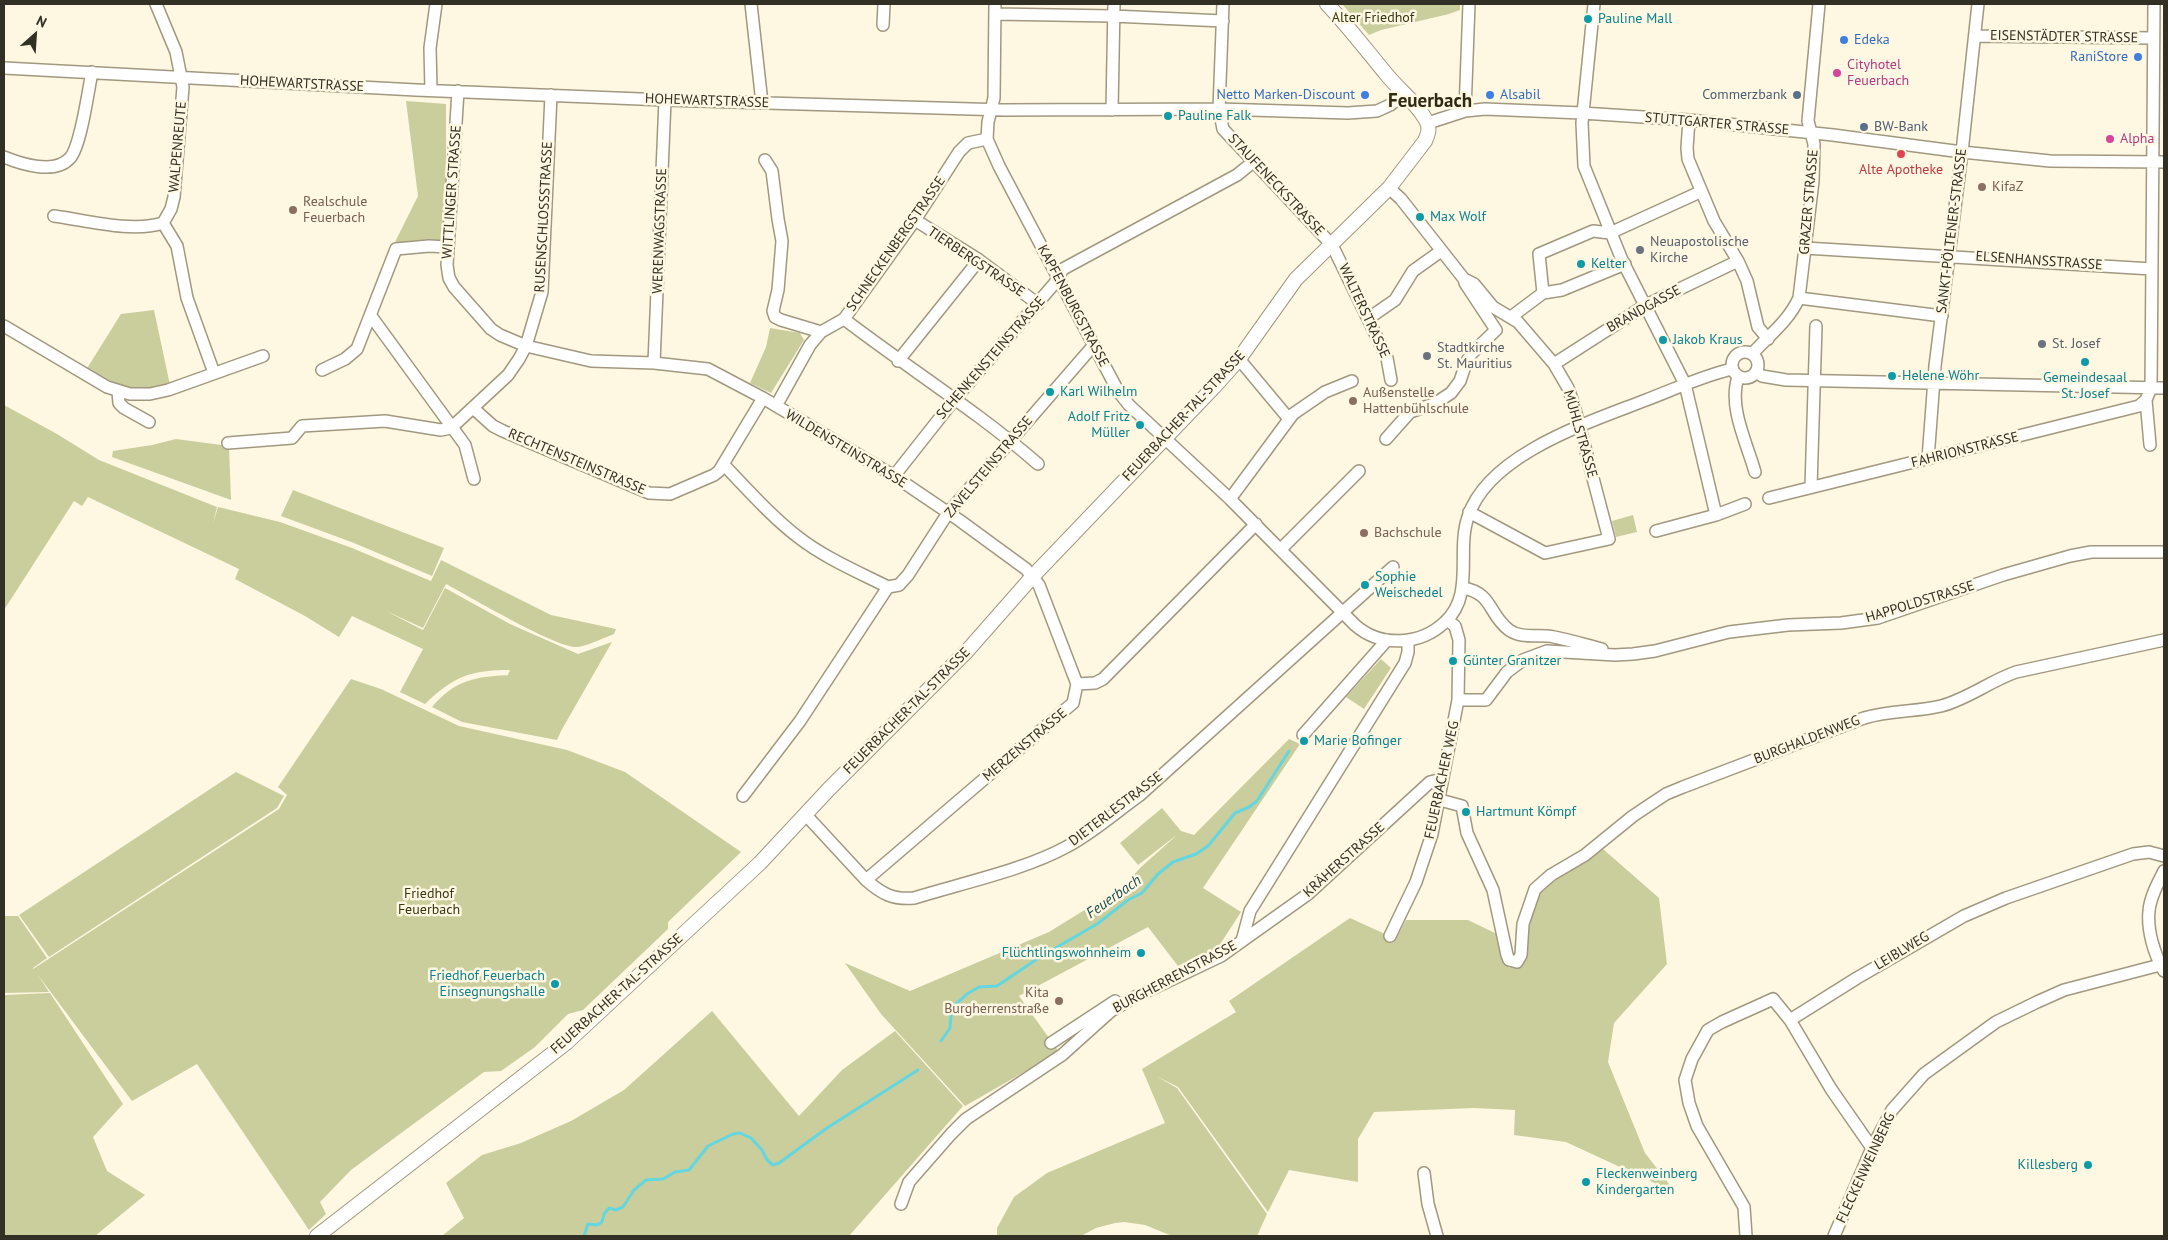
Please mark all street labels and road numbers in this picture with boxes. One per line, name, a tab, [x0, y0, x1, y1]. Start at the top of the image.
street label: EISENSTÄDTER STRASSE	[1990, 27, 2138, 47]
street label: HOHEWARTSTRASSE	[240, 72, 364, 96]
street label: HOHEWARTSTRASSE	[645, 90, 769, 112]
street label: WALPENREUTE	[166, 101, 190, 193]
street label: STUTTGARTER STRASSE	[1644, 109, 1790, 139]
street label: WITTLINGER STRASSE	[439, 125, 465, 259]
street label: STAUFENECKSTRASSE	[1224, 130, 1328, 240]
street label: RUSENSCHLOSSSTRASSE	[532, 141, 556, 293]
street label: SANKT-PÖLTENER-STRASSE	[1934, 147, 1970, 315]
street label: GRAZER STRASSE	[1796, 149, 1822, 255]
street label: WERENWAGSTRASSE	[649, 168, 671, 294]
street label: SCHNECKENBERGSTRASSE	[843, 173, 949, 315]
street label: TIERBERGSTRASSE	[924, 223, 1028, 301]
street label: KAPFENBURGSTRASSE	[1034, 242, 1112, 370]
street label: ELSENHANSSTRASSE	[1975, 248, 2103, 274]
street label: WALTERSTRASSE	[1335, 261, 1393, 361]
street label: BRANDGASSE	[1604, 282, 1684, 336]
street label: SCHENKENSTEINSTRASSE	[933, 293, 1049, 423]
street label: FEUERBACHER-TAL-STRASSE	[1119, 347, 1249, 485]
street label: MÜHLSTRASSE	[1559, 388, 1601, 480]
street label: WILDENSTEINSTRASSE	[782, 406, 910, 492]
street label: ZAVELSTEINSTRASSE	[942, 413, 1036, 521]
street label: RECHTENSTEINSTRASSE	[506, 425, 648, 499]
street label: FAHRIONSTRASSE	[1910, 429, 2020, 471]
street label: HAPPOLDSTRASSE	[1864, 577, 1976, 627]
street label: FEUERBACHER-TAL-STRASSE	[840, 644, 974, 778]
street label: MERZENSTRASSE	[979, 705, 1071, 785]
street label: BURGHALDENWEG	[1752, 712, 1862, 768]
street label: FEUERBACHER WEG	[1421, 719, 1463, 841]
street label: DIETERLESTRASSE	[1066, 768, 1166, 850]
street label: KRÄHERSTRASSE	[1300, 819, 1388, 901]
street label: LEIBLWEG	[1872, 928, 1932, 974]
street label: FEUERBACHER-TAL-STRASSE	[547, 930, 687, 1058]
street label: BURGHERRENSTRASSE	[1110, 937, 1240, 1017]
street label: FLECKENWEINBERG	[1833, 1110, 1899, 1226]

